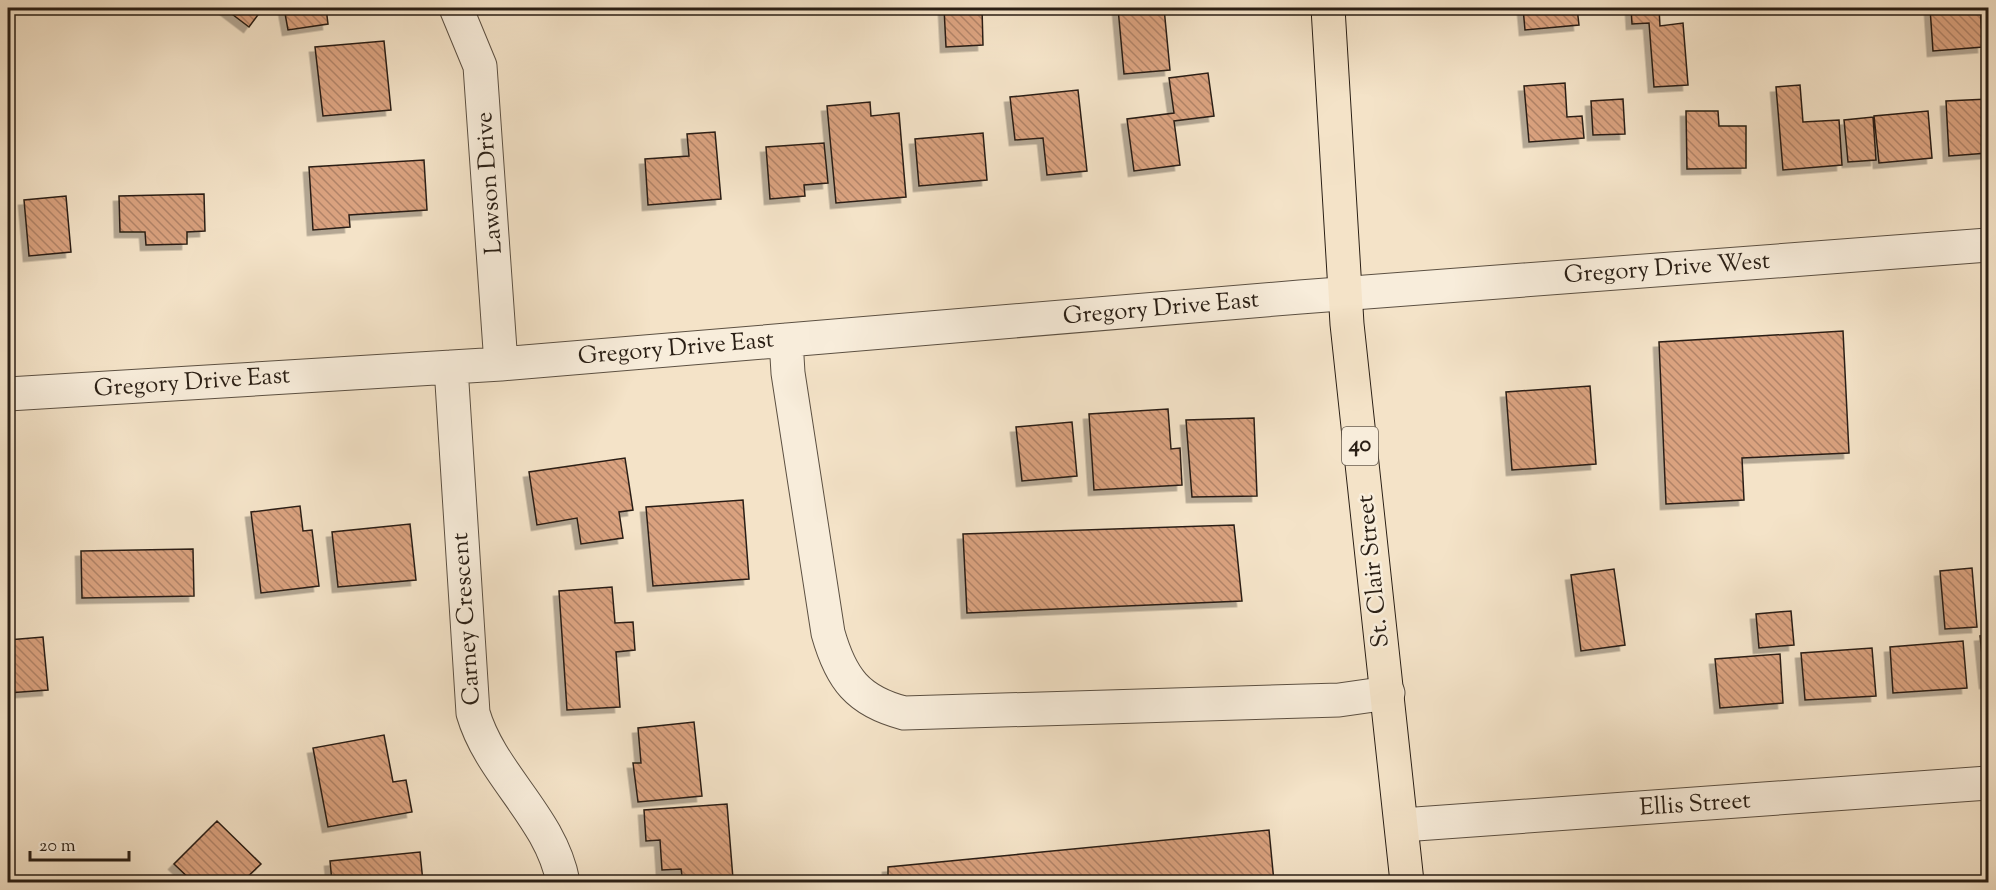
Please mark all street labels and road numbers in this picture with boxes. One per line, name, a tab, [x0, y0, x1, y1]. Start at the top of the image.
street label: Lawson Drive	[468, 111, 512, 255]
street label: Gregory Drive West	[1563, 245, 1771, 293]
street label: Gregory Drive East	[1062, 283, 1260, 335]
street label: Gregory Drive East	[577, 323, 775, 375]
street label: Gregory Drive East	[93, 359, 291, 407]
road number: 40	[1342, 427, 1378, 465]
street label: St. Clair Street	[1349, 493, 1399, 649]
street label: Carney Crescent	[444, 531, 490, 707]
street label: Ellis Street	[1638, 784, 1752, 826]

